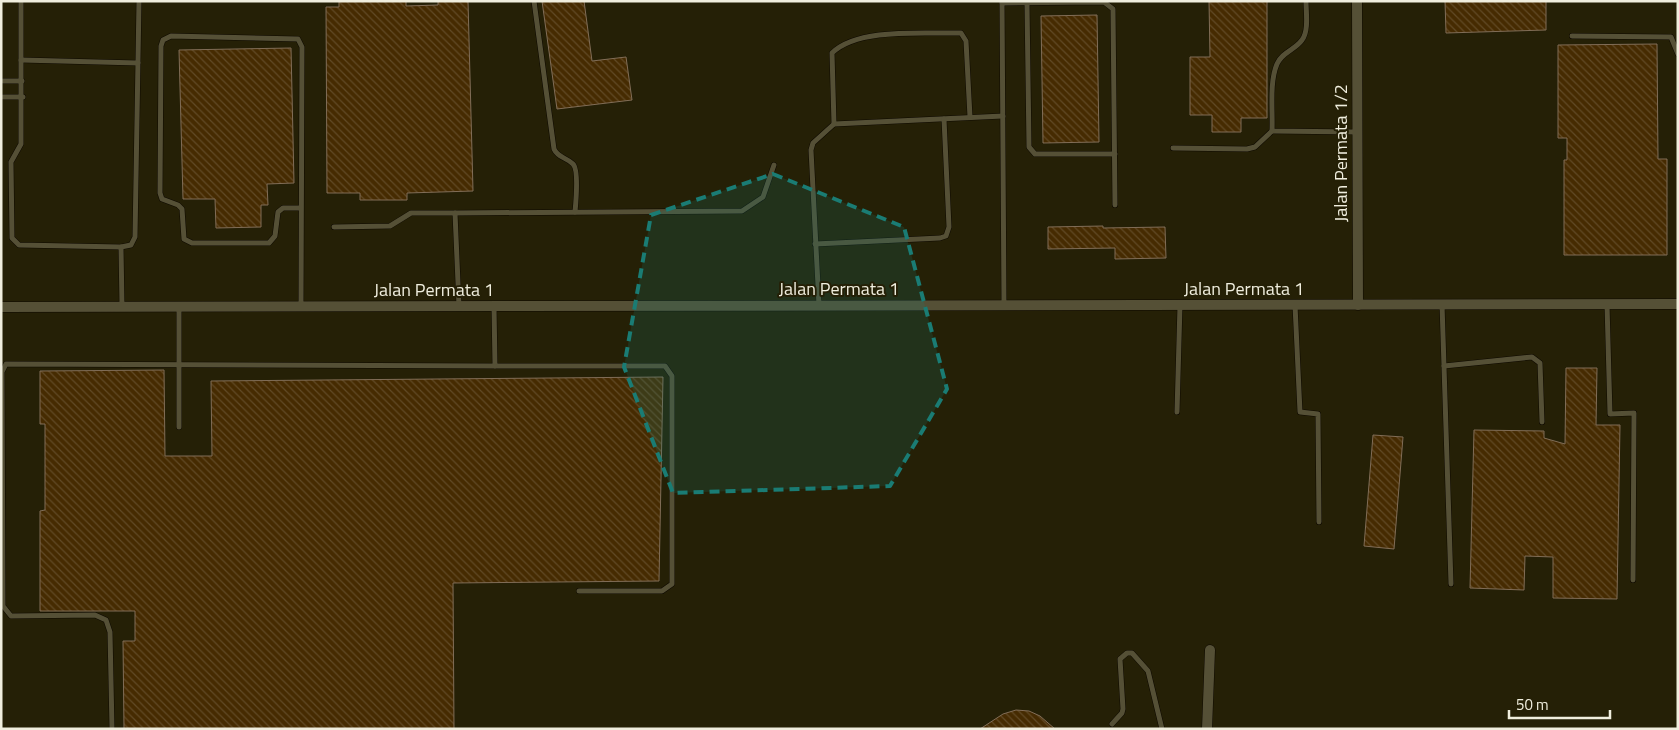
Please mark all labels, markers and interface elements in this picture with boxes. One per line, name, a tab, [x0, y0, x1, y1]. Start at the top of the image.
street label: Jalan Permata 1/2	[1327, 84, 1354, 222]
street label: Jalan Permata 1	[779, 275, 899, 302]
street label: Jalan Permata 1	[1184, 275, 1304, 302]
street label: Jalan Permata 1	[374, 276, 494, 303]
scale bar	[1509, 688, 1610, 720]
text: 50 m	[1516, 693, 1549, 716]

